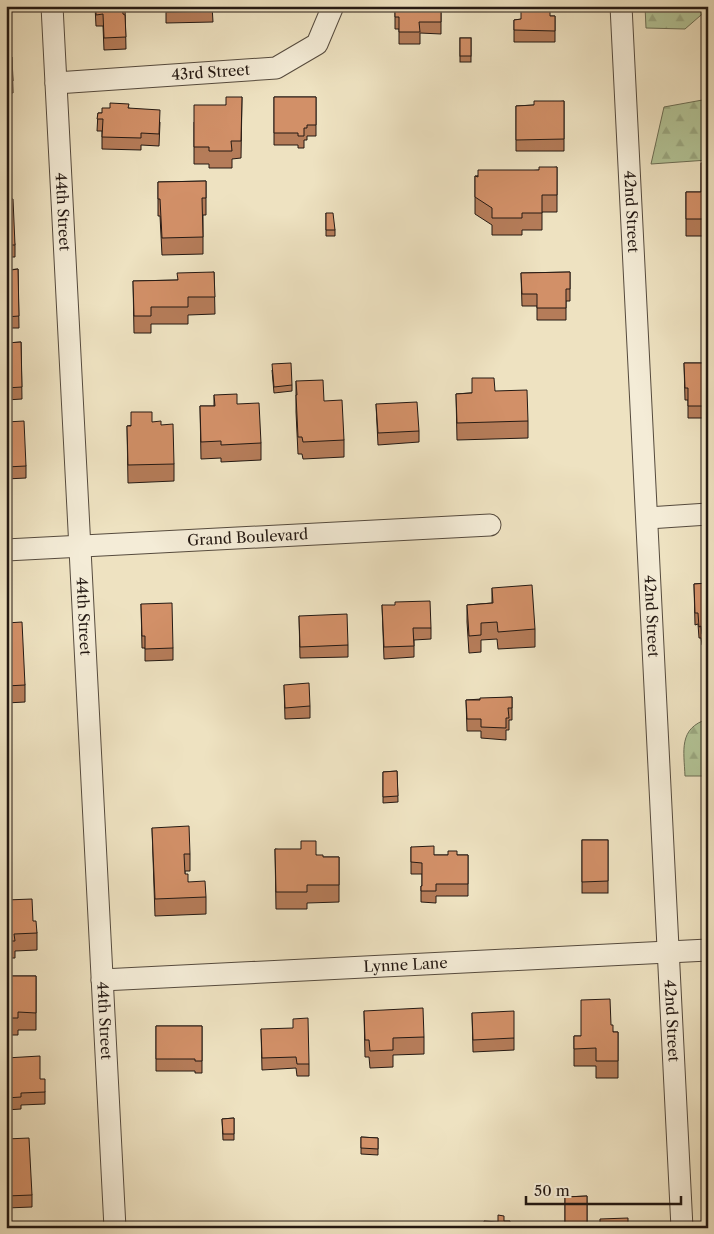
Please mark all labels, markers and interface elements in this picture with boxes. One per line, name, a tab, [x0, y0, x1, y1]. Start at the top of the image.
street label: 43rd Street	[171, 60, 251, 84]
street label: 42nd Street	[620, 170, 643, 254]
street label: 44th Street	[52, 172, 75, 252]
street label: Grand Boulevard	[187, 524, 309, 550]
street label: 42nd Street	[640, 575, 664, 659]
street label: 44th Street	[72, 576, 96, 657]
street label: Lynne Lane	[363, 953, 448, 976]
street label: 42nd Street	[661, 979, 684, 1063]
street label: 44th Street	[93, 981, 116, 1061]
scale bar	[526, 1174, 682, 1206]
text: 50 m	[534, 1181, 570, 1200]

